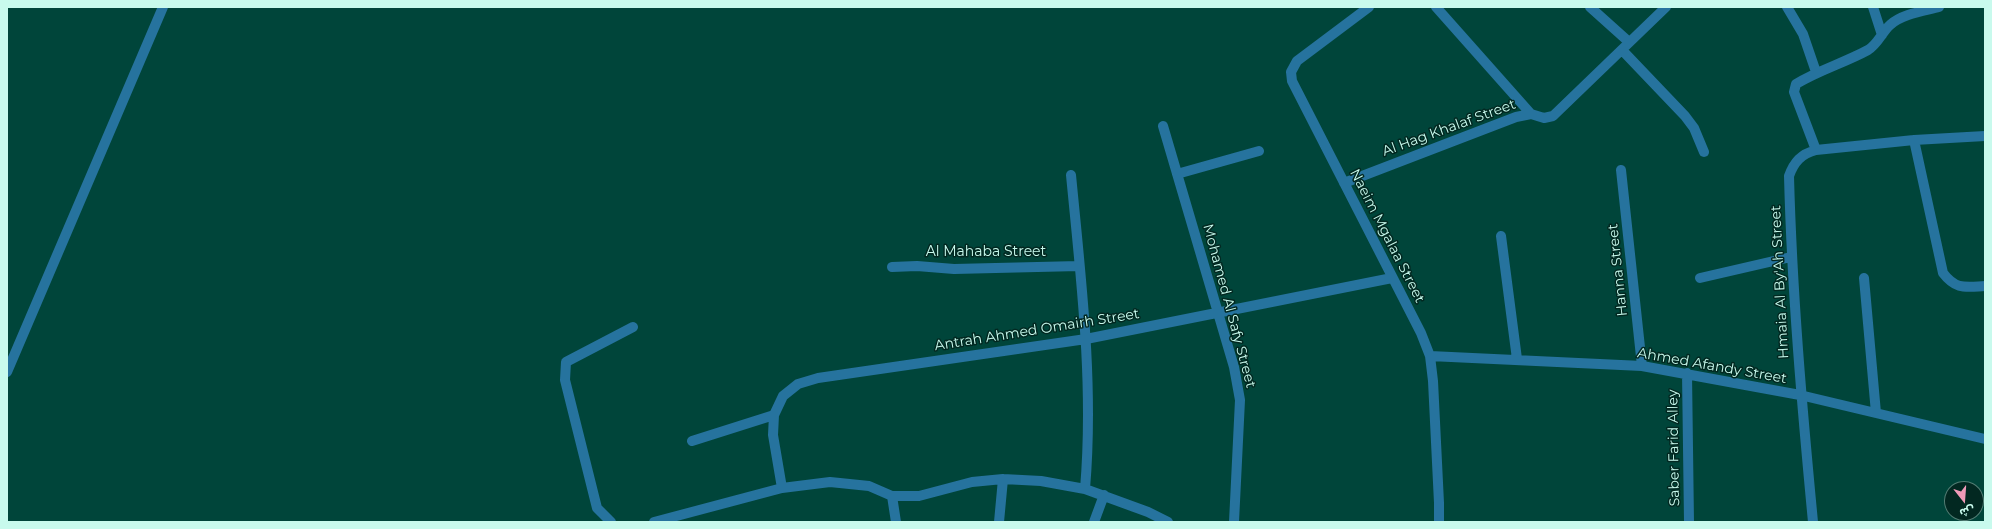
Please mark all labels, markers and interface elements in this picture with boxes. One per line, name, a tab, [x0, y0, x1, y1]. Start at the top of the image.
street label: Al Hag Khalaf Street	[1380, 96, 1518, 160]
street label: Naeim Mgalaa Street	[1346, 166, 1428, 306]
street label: Hmaia Al By'Ah Street	[1768, 205, 1792, 359]
street label: Mohamed Al Safy Street	[1199, 222, 1259, 390]
street label: Hanna Street	[1605, 223, 1631, 317]
street label: Al Mahaba Street	[926, 244, 1046, 260]
street label: Antrah Ahmed Omairh Street	[933, 305, 1141, 355]
street label: Ahmed Afandy Street	[1636, 345, 1788, 387]
street label: Saber Farid Alley	[1665, 389, 1683, 507]
north arrow	[1944, 481, 1984, 521]
text: ش	[1958, 503, 1976, 520]

